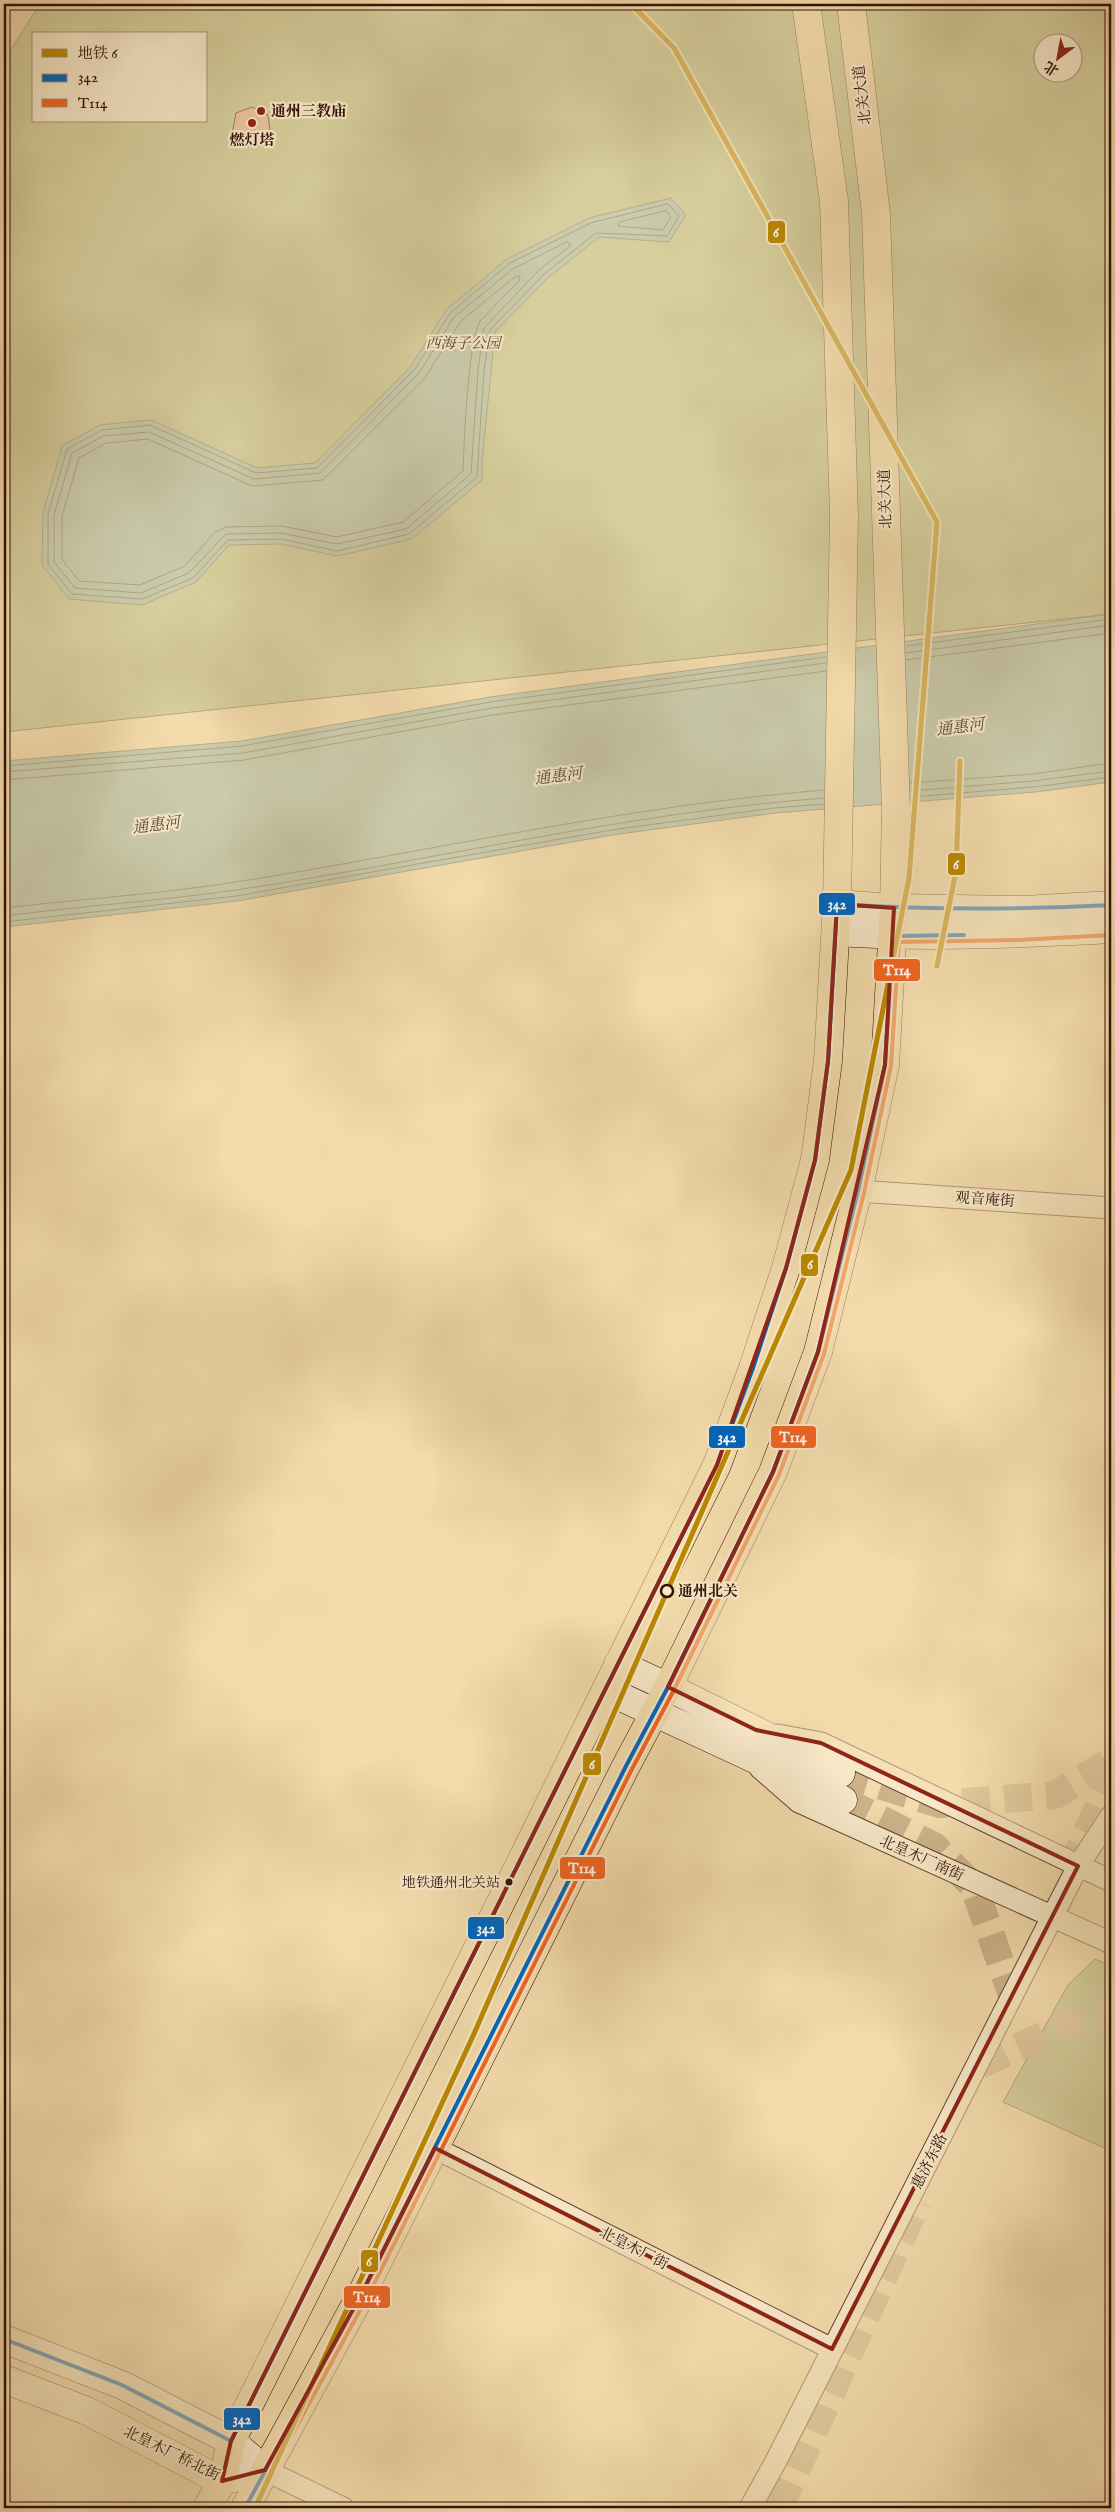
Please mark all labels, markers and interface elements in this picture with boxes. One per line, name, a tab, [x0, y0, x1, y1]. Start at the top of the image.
legend	[32, 32, 208, 122]
north arrow	[1032, 32, 1082, 82]
text: 地铁 6	[78, 44, 118, 63]
text: 北	[1041, 57, 1062, 80]
street label: 北关大道	[849, 64, 876, 126]
text: 342	[78, 68, 98, 87]
text: T114	[78, 94, 108, 113]
place label: 通州三教庙	[271, 102, 346, 121]
marker: 通州三教庙	[255, 105, 267, 117]
marker: 燃灯塔	[246, 117, 258, 129]
place label: 燃灯塔	[229, 131, 275, 150]
line badge: 6	[767, 220, 786, 244]
text: 6	[773, 224, 780, 242]
park label: 西海子公园	[425, 334, 502, 353]
street label: 北关大道	[875, 469, 896, 529]
water label: 通惠河	[935, 715, 988, 741]
water label: 通惠河	[533, 764, 586, 790]
water label: 通惠河	[131, 813, 184, 839]
line badge: 6	[947, 852, 966, 876]
text: 6	[953, 856, 960, 874]
line badge: 342	[818, 892, 856, 916]
text: 342	[828, 896, 847, 914]
line badge: T114	[873, 958, 921, 982]
text: T114	[882, 962, 912, 980]
street label: 观音庵街	[954, 1188, 1016, 1211]
line badge: 6	[800, 1253, 819, 1277]
text: 6	[807, 1256, 814, 1274]
line badge: 342	[708, 1425, 746, 1449]
line badge: T114	[770, 1425, 817, 1449]
text: 342	[718, 1429, 737, 1447]
text: T114	[778, 1429, 808, 1447]
place label: 通州北关	[678, 1582, 738, 1601]
marker: 通州北关	[660, 1584, 674, 1598]
line badge: 6	[582, 1752, 602, 1776]
text: 6	[589, 1756, 596, 1774]
street label: 北皇木厂南街	[877, 1831, 967, 1885]
line badge: T114	[559, 1856, 606, 1880]
text: T114	[567, 1860, 597, 1878]
place label: 地铁通州北关站	[402, 1874, 500, 1892]
marker: 地铁通州北关站	[504, 1877, 514, 1887]
line badge: 342	[467, 1916, 505, 1940]
text: 342	[477, 1920, 496, 1938]
street label: 惠济东路	[907, 2130, 952, 2192]
street label: 北皇木厂街	[596, 2223, 672, 2274]
line badge: 6	[360, 2249, 379, 2273]
text: 6	[366, 2253, 373, 2271]
line badge: T114	[343, 2285, 391, 2309]
text: T114	[352, 2289, 382, 2307]
line badge: 342	[223, 2407, 261, 2431]
text: 342	[233, 2411, 252, 2429]
street label: 北皇木厂桥北街	[120, 2422, 223, 2485]

